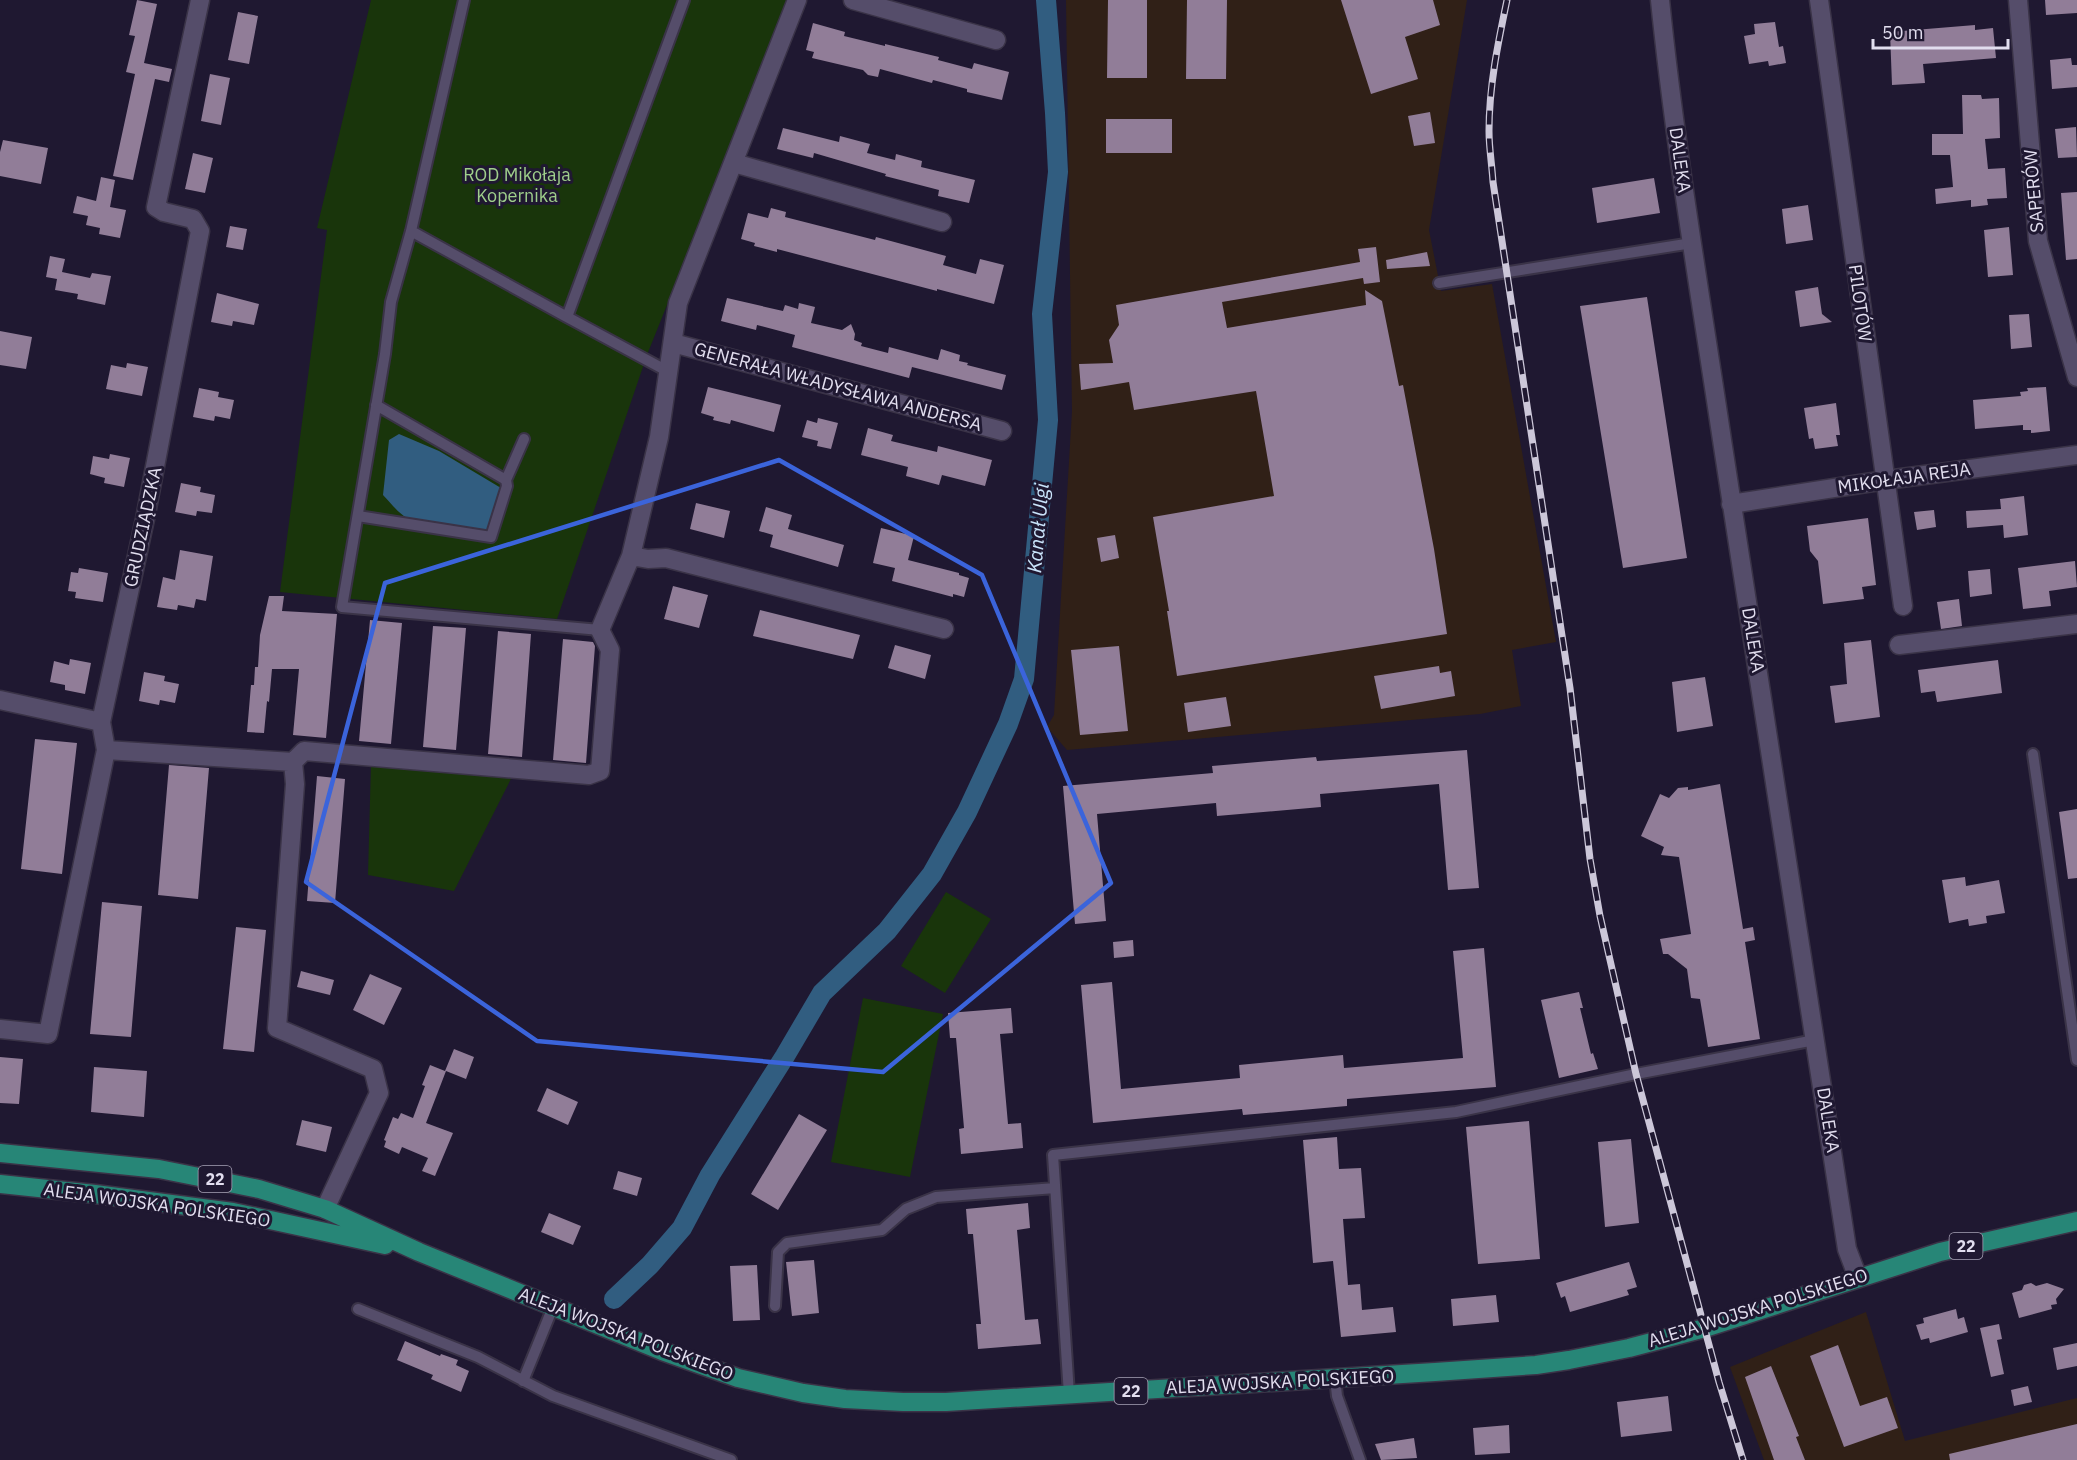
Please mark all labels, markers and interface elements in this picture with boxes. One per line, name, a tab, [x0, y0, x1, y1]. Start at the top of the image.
scale bar	[1873, 12, 2008, 50]
text: 50 m	[1882, 21, 1924, 44]
street label: DALEKA	[1665, 126, 1697, 195]
street label: SAPERÓW	[2018, 148, 2049, 234]
park label: ROD Mikołaja Kopernika	[463, 163, 571, 207]
street label: PILOTÓW	[1844, 263, 1877, 343]
street label: GENERAŁA WŁADYSŁAWA ANDERSA	[692, 337, 985, 436]
street label: MIKOŁAJA REJA	[1836, 457, 1972, 498]
street label: GRUDZIĄDZKA	[119, 464, 167, 589]
water label: Kanał Ulgi	[1020, 481, 1055, 574]
street label: DALEKA	[1737, 606, 1770, 675]
street label: DALEKA	[1812, 1086, 1845, 1155]
road number: 22	[198, 1166, 232, 1192]
street label: ALEJA WOJSKA POLSKIEGO	[42, 1177, 272, 1232]
road number: 22	[1950, 1233, 1982, 1259]
street label: ALEJA WOJSKA POLSKIEGO	[1645, 1263, 1870, 1352]
street label: ALEJA WOJSKA POLSKIEGO	[515, 1282, 737, 1385]
street label: ALEJA WOJSKA POLSKIEGO	[1165, 1364, 1395, 1399]
road number: 22	[1114, 1378, 1148, 1404]

